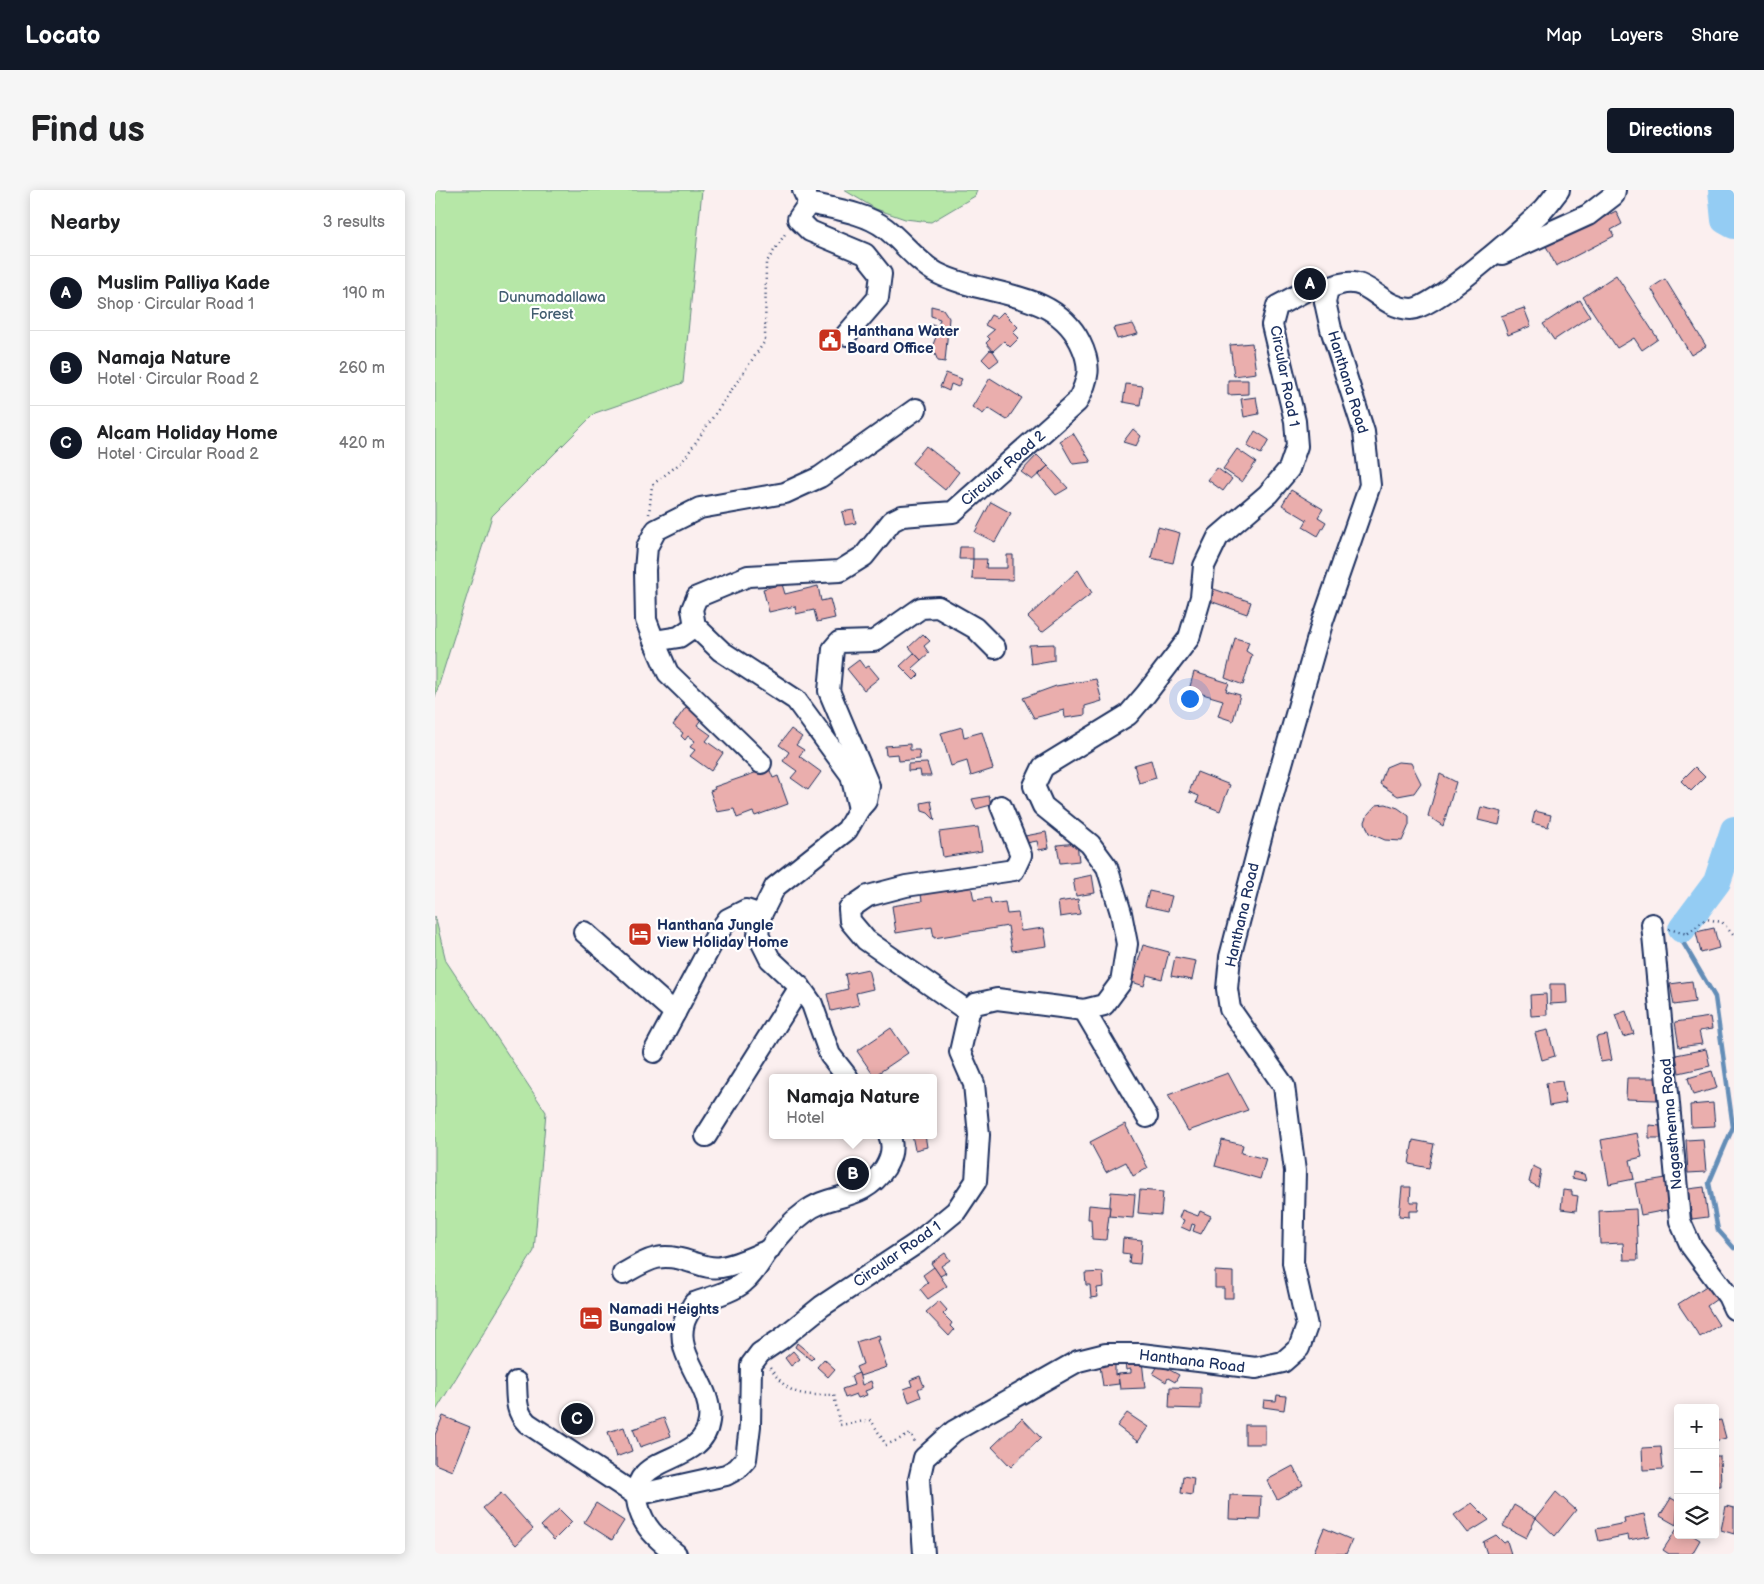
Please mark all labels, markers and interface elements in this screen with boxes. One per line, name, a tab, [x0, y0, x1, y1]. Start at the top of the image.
text: Locato	[25, 21, 100, 50]
text: Map	[1546, 25, 1582, 46]
text: Layers	[1610, 25, 1663, 46]
text: Share	[1691, 25, 1739, 46]
button: Directions	[1607, 108, 1734, 153]
text: Find us	[30, 109, 145, 152]
text: Nearby	[50, 210, 120, 235]
text: 3 results	[323, 213, 385, 232]
pin: A	[1294, 265, 1326, 303]
text: Muslim Palliya Kade	[97, 272, 270, 295]
text: A	[61, 284, 71, 303]
text: 190 m	[343, 284, 385, 303]
park label: Dunumadallawa Forest	[498, 288, 606, 324]
text: Shop · Circular Road 1	[97, 295, 254, 314]
place label: Hanthana Water Board Office	[847, 322, 960, 358]
street label: Circular Road 1	[1265, 324, 1304, 428]
public building icon: Hanthana Water Board Office	[817, 327, 843, 353]
street label: Hanthana Road	[1323, 328, 1372, 436]
text: Namaja Nature	[97, 347, 231, 370]
text: B	[60, 359, 72, 378]
text: 260 m	[339, 359, 385, 378]
text: Hotel · Circular Road 2	[97, 370, 259, 389]
text: Alcam Holiday Home	[97, 422, 278, 445]
street label: Circular Road 2	[957, 426, 1050, 510]
text: C	[60, 434, 72, 453]
text: 420 m	[339, 434, 385, 453]
text: Hotel · Circular Road 2	[97, 445, 259, 464]
your location	[1177, 686, 1203, 712]
street label: Hanthana Road	[1221, 861, 1264, 969]
place label: Hanthana Jungle View Holiday Home	[657, 916, 789, 952]
hotel icon: Hanthana Jungle View Holiday Home	[627, 921, 653, 947]
street label: Nagasthenna Road	[1656, 1057, 1687, 1190]
popup	[769, 1074, 937, 1139]
text: Namaja Nature	[786, 1086, 920, 1109]
text: Hotel	[786, 1109, 824, 1128]
pin: B	[837, 1155, 869, 1193]
street label: Circular Road 1	[850, 1217, 945, 1292]
place label: Namadi Heights Bungalow	[609, 1300, 719, 1336]
hotel icon: Namadi Heights Bungalow	[578, 1305, 604, 1331]
street label: Hanthana Road	[1138, 1346, 1246, 1377]
pin: C	[561, 1400, 593, 1438]
map controls	[1674, 1404, 1719, 1539]
button: +	[1674, 1404, 1719, 1449]
button: −	[1674, 1449, 1719, 1494]
button: layers	[1674, 1494, 1719, 1539]

